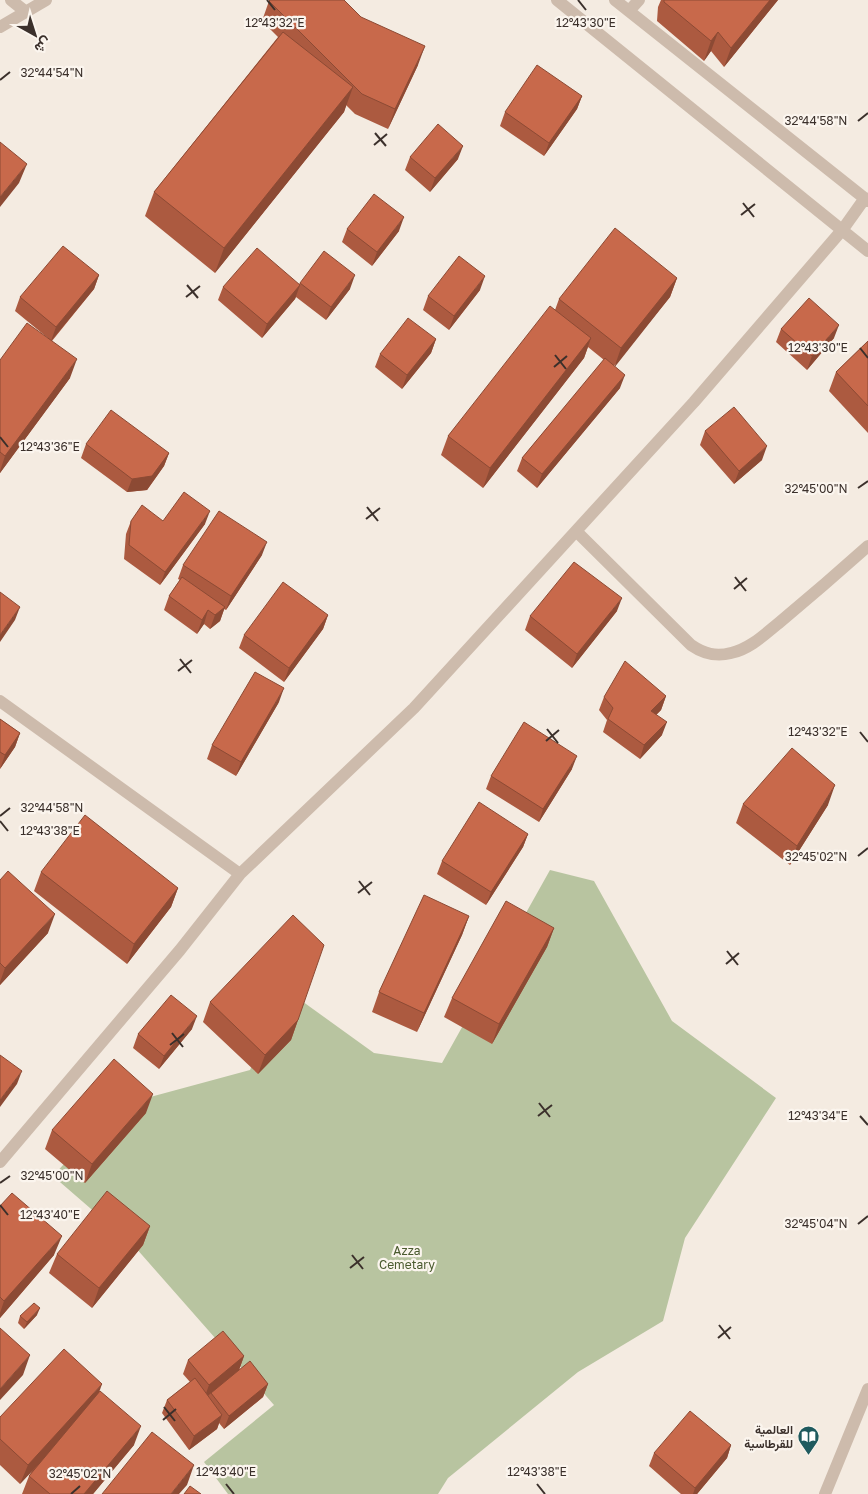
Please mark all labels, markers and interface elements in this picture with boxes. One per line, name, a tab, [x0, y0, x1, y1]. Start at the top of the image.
north arrow	[10, 10, 60, 60]
text: 12°43'32"E	[245, 15, 305, 30]
text: 12°43'30"E	[556, 15, 616, 30]
text: ش	[31, 33, 55, 58]
text: 32°44'54"N	[21, 65, 83, 80]
text: 32°44'58"N	[785, 113, 847, 128]
text: 12°43'30"E	[788, 340, 848, 355]
text: 12°43'36"E	[20, 439, 80, 454]
text: 32°45'00"N	[784, 481, 848, 496]
text: 12°43'32"E	[788, 724, 848, 739]
text: 32°44'58"N	[21, 800, 83, 815]
text: 12°43'38"E	[20, 823, 80, 838]
text: 32°45'02"N	[785, 849, 847, 864]
text: 12°43'34"E	[788, 1108, 848, 1123]
text: 32°45'00"N	[20, 1168, 84, 1183]
text: 12°43'40"E	[20, 1207, 80, 1222]
text: 32°45'04"N	[784, 1216, 848, 1231]
park label: Azza Cemetary	[379, 1243, 435, 1272]
place label: العالمية للقرطاسية	[744, 1422, 793, 1452]
library icon: العالمية للقرطاسية	[797, 1424, 821, 1455]
text: 12°43'40"E	[196, 1464, 256, 1479]
text: 12°43'38"E	[507, 1464, 567, 1479]
text: 32°45'02"N	[49, 1466, 111, 1481]

